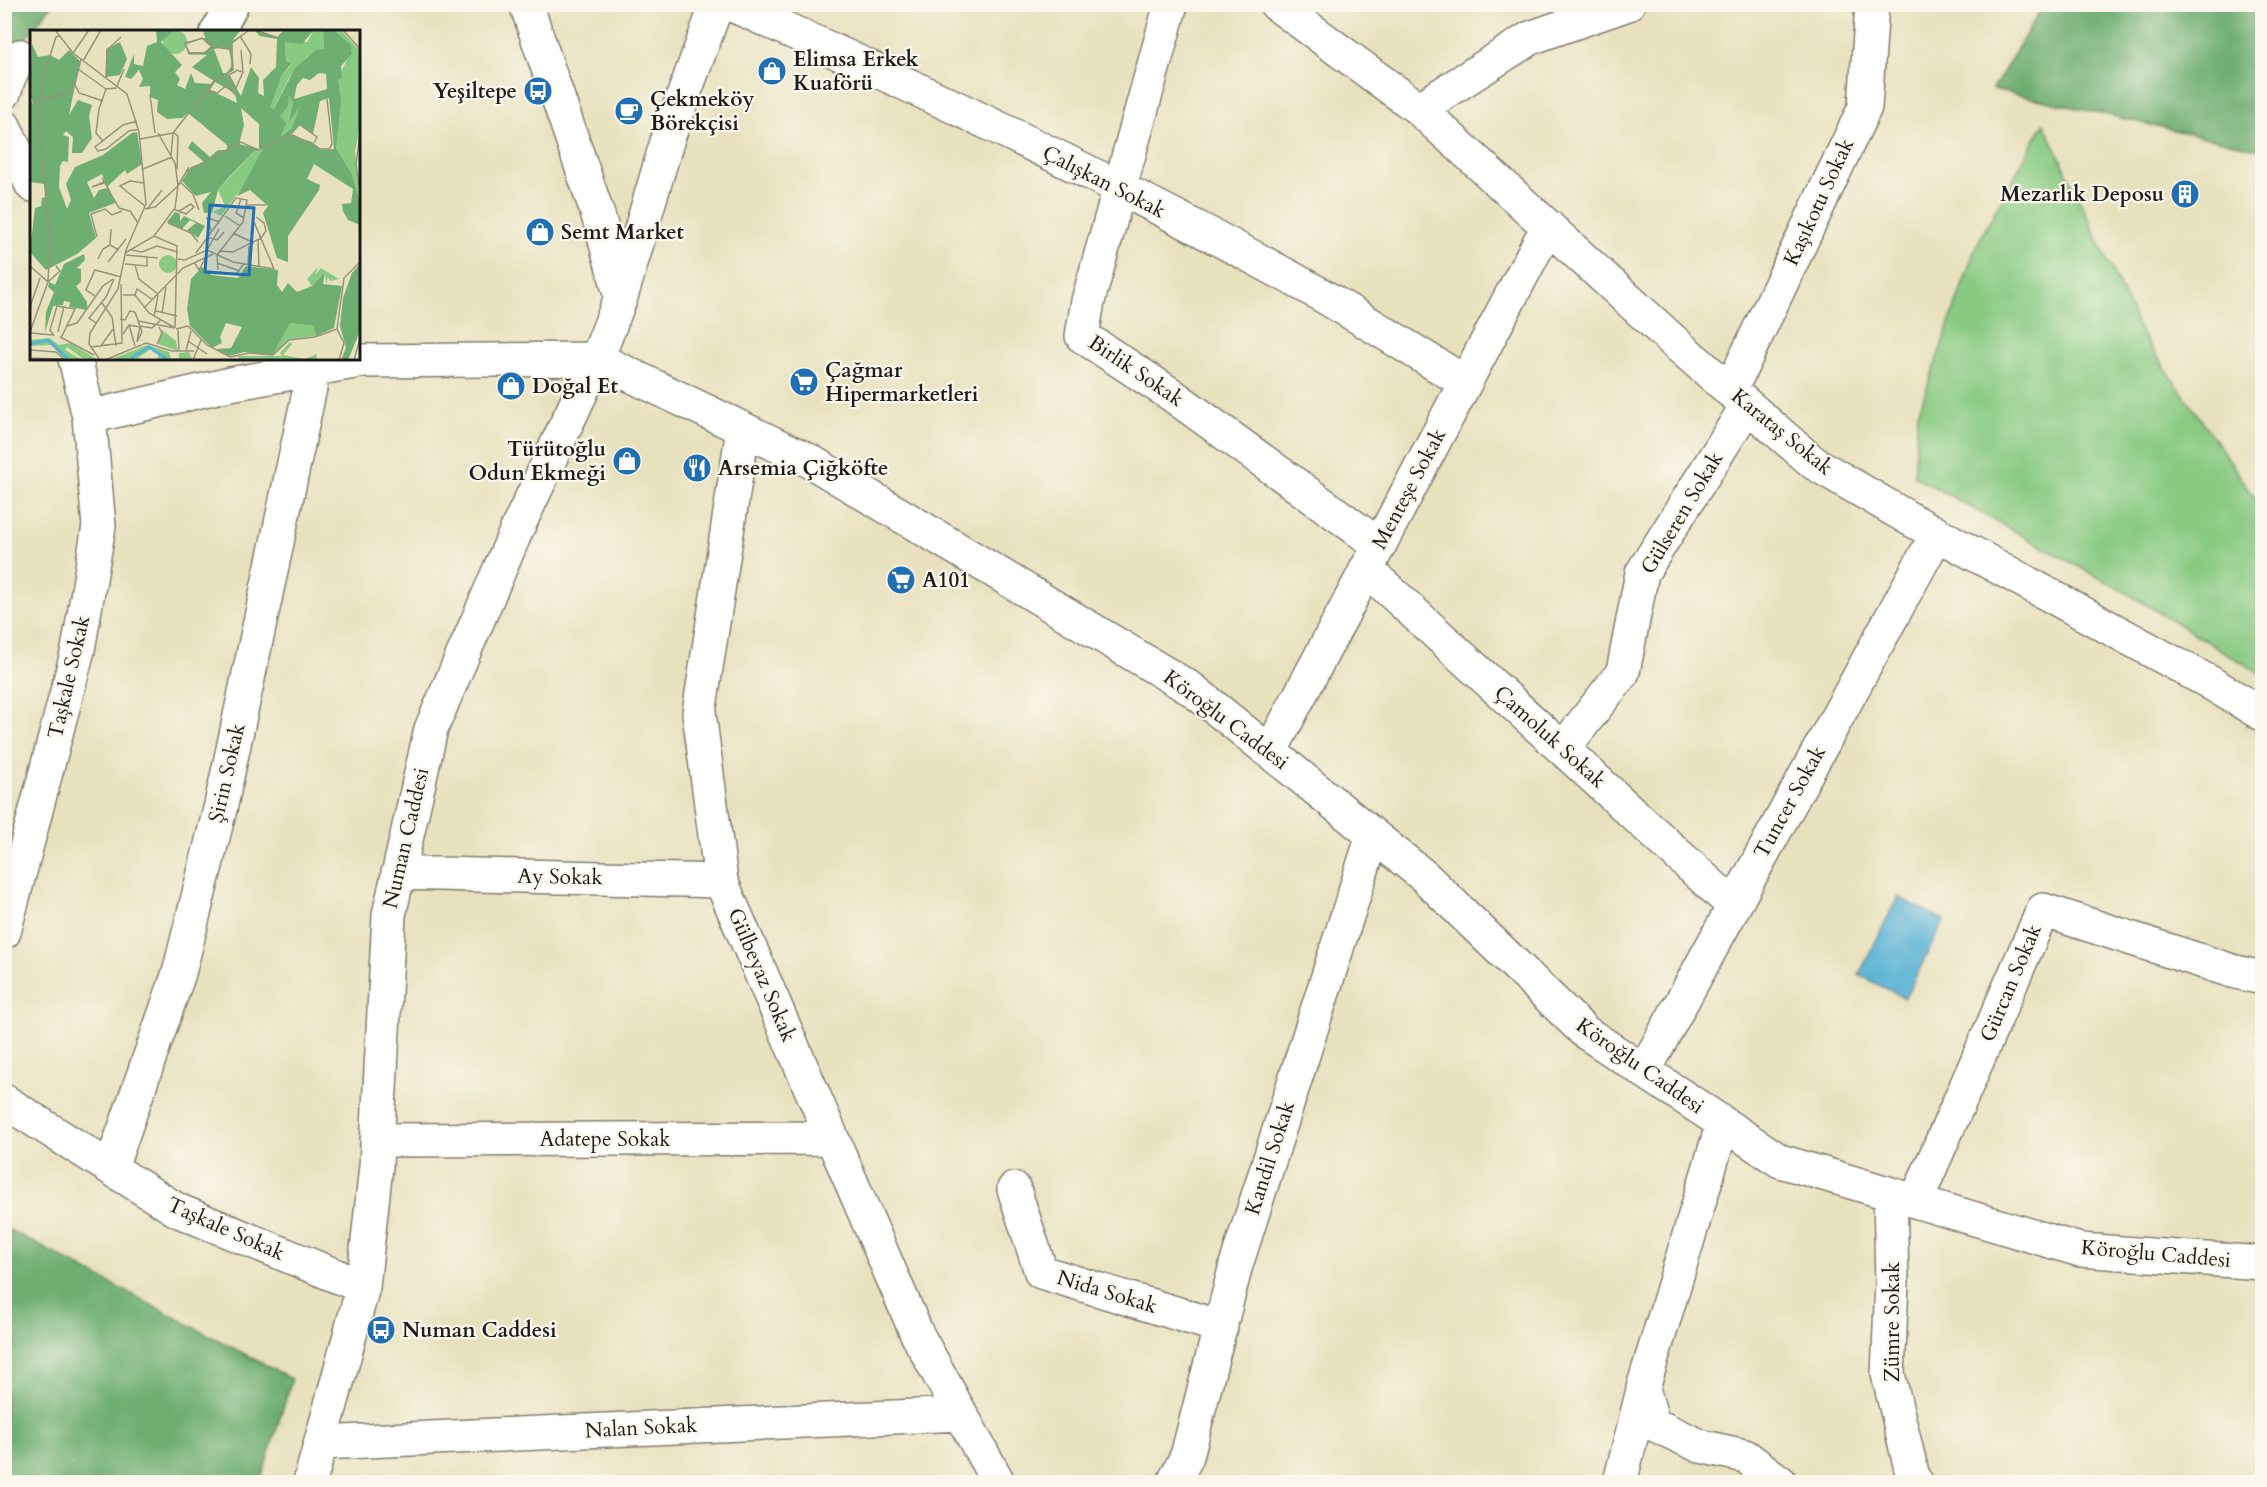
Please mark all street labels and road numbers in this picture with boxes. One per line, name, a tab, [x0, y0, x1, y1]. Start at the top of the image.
street label: Kaşıkotu Sokak	[1777, 133, 1862, 270]
street label: Çalışkan Sokak	[1037, 138, 1171, 226]
street label: Birlik Sokak	[1083, 328, 1190, 414]
street label: Karataş Sokak	[1725, 382, 1840, 483]
street label: Menteşe Sokak	[1365, 423, 1453, 555]
street label: Gülseren Sokak	[1634, 446, 1730, 580]
street label: Taşkale Sokak	[41, 612, 97, 742]
street label: Köroğlu Caddesi	[1157, 663, 1295, 777]
street label: Çamoluk Sokak	[1488, 679, 1613, 796]
street label: Şirin Sokak	[202, 720, 253, 825]
street label: Tuncer Sokak	[1747, 740, 1833, 864]
street label: Numan Caddesi	[376, 765, 436, 911]
street label: Ay Sokak	[517, 862, 604, 892]
street label: Gülbeyaz Sokak	[721, 904, 804, 1047]
street label: Gürcan Sokak	[1973, 919, 2049, 1046]
street label: Köroğlu Caddesi	[1570, 1011, 1710, 1121]
street label: Kandil Sokak	[1238, 1097, 1302, 1219]
street label: Adatepe Sokak	[539, 1125, 671, 1154]
street label: Taşkale Sokak	[163, 1190, 290, 1268]
street label: Köroğlu Caddesi	[2080, 1233, 2232, 1275]
street label: Zümre Sokak	[1878, 1261, 1907, 1382]
street label: Nida Sokak	[1053, 1263, 1161, 1321]
street label: Nalan Sokak	[584, 1411, 699, 1445]

